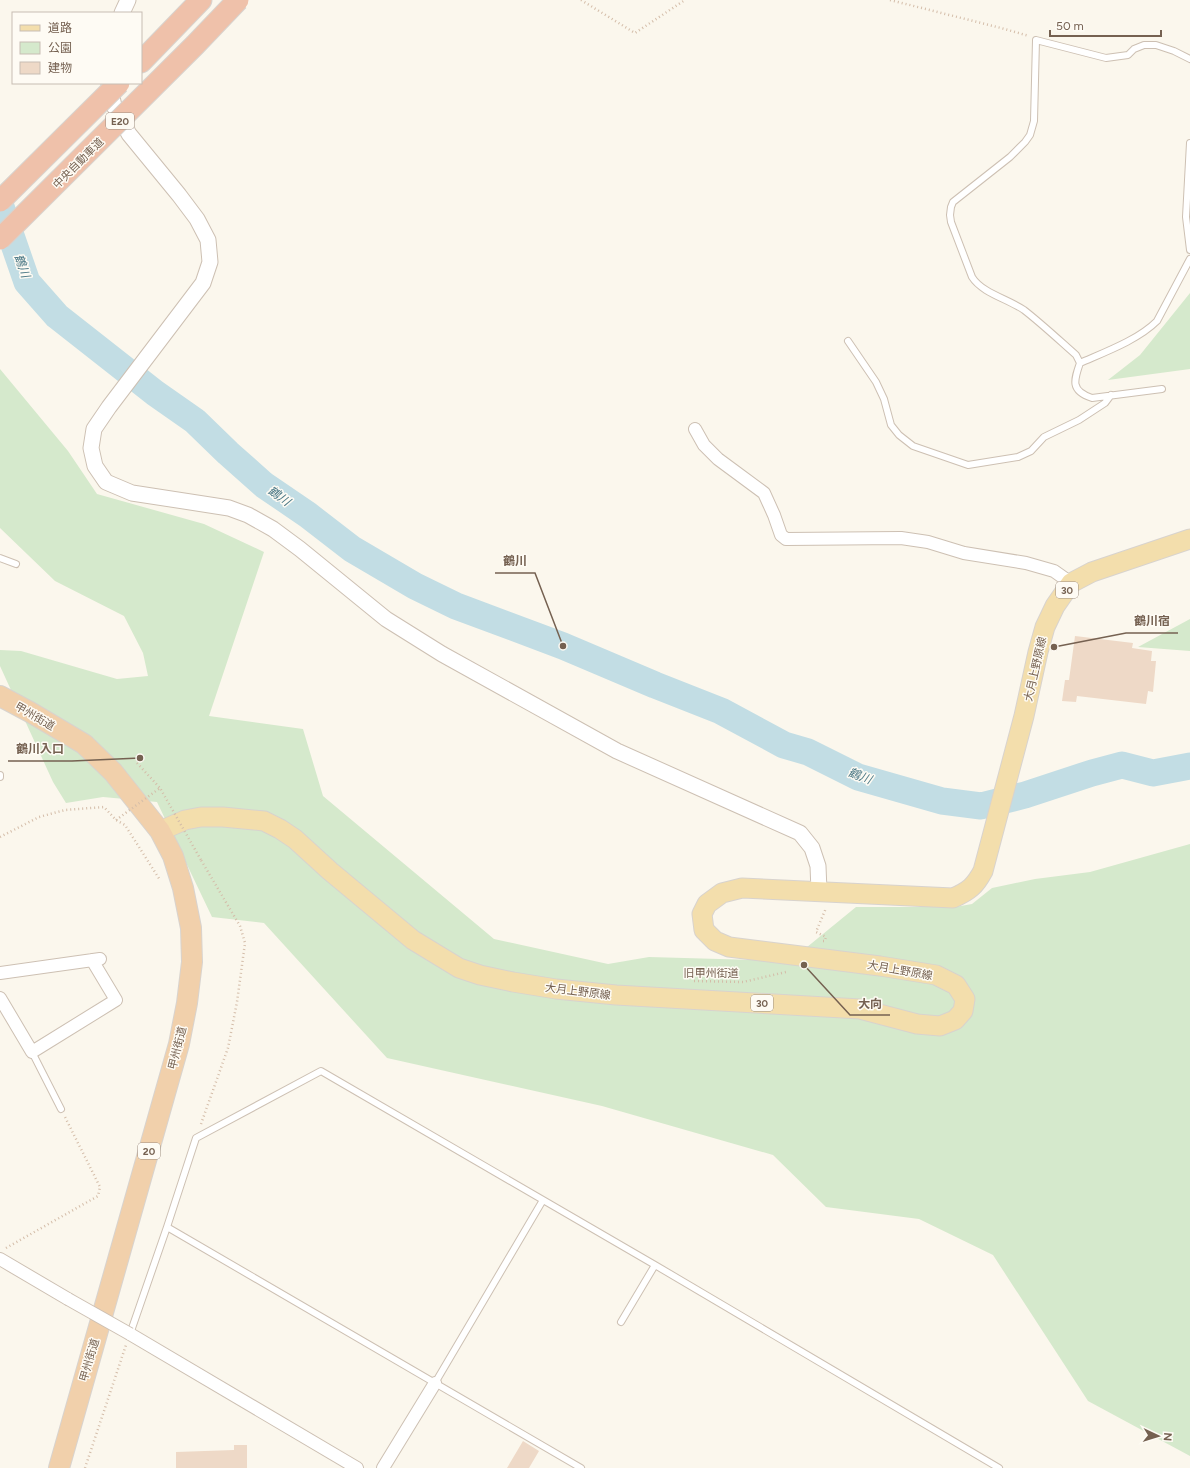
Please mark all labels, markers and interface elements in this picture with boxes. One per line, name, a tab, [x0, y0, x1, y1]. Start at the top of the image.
legend	[12, 12, 142, 84]
scale bar	[1050, 12, 1161, 38]
text: 50 m	[1056, 19, 1084, 33]
text: 道路	[48, 21, 72, 35]
text: 公園	[48, 41, 72, 55]
text: 建物	[48, 61, 72, 75]
road number: E20	[106, 113, 134, 129]
street label: 中央自動車道	[50, 135, 106, 191]
water label: 鶴川	[11, 252, 33, 282]
water label: 鶴川	[265, 483, 294, 510]
callout: 鶴川	[495, 549, 535, 573]
text: 鶴川	[503, 554, 527, 568]
road number: 30	[1056, 582, 1078, 598]
callout: 鶴川宿	[1126, 609, 1178, 633]
text: 鶴川宿	[1134, 614, 1170, 628]
street label: 大月上野原線	[1022, 635, 1049, 703]
street label: 甲州街道	[12, 700, 57, 733]
callout: 鶴川入口	[8, 737, 72, 761]
text: 鶴川入口	[16, 742, 64, 756]
water label: 鶴川	[846, 765, 876, 788]
street label: 大月上野原線	[866, 958, 934, 983]
street label: 旧甲州街道	[684, 967, 739, 980]
street label: 大月上野原線	[544, 981, 611, 1002]
callout: 大向	[850, 991, 890, 1015]
road number: 30	[751, 995, 773, 1011]
text: 大向	[858, 997, 882, 1011]
street label: 甲州街道	[166, 1025, 189, 1071]
road number: 20	[138, 1143, 160, 1159]
street label: 甲州街道	[77, 1337, 102, 1383]
north arrow	[1138, 1416, 1178, 1456]
text: N	[1161, 1432, 1174, 1441]

